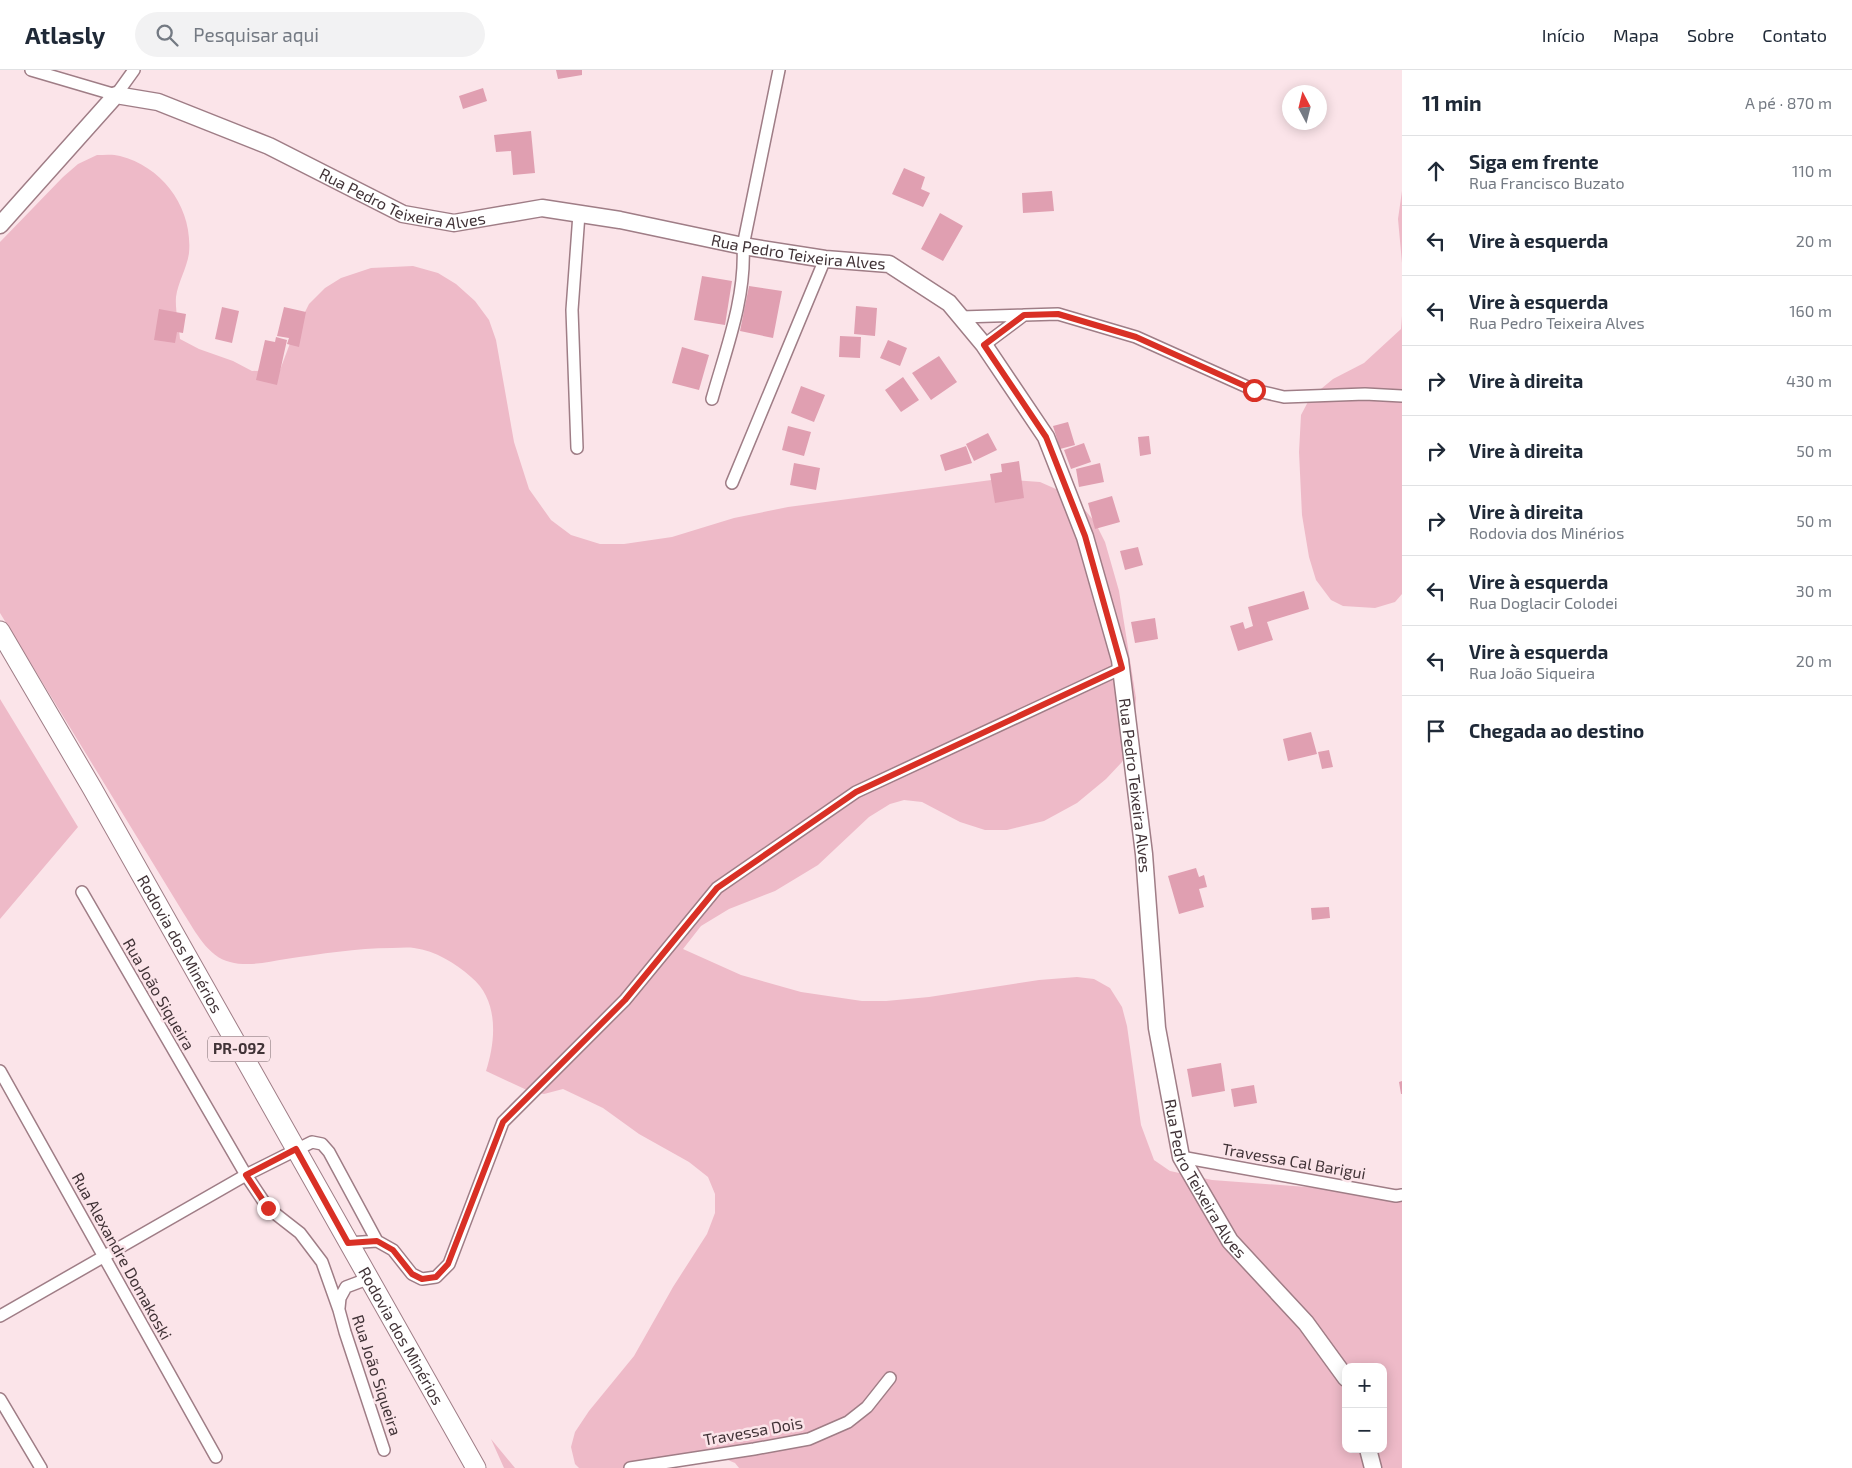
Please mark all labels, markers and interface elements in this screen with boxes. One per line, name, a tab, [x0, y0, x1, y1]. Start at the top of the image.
search box	[135, 12, 485, 57]
text: Atlasly	[25, 20, 105, 49]
icon: search	[153, 21, 181, 49]
text: Pesquisar aqui	[193, 23, 319, 46]
text: Início	[1542, 24, 1585, 46]
text: Mapa	[1613, 24, 1659, 46]
text: Sobre	[1687, 24, 1734, 46]
text: Contato	[1762, 24, 1827, 46]
north arrow	[1282, 85, 1327, 130]
text: 11 min	[1422, 90, 1482, 115]
text: A pé · 870 m	[1745, 93, 1832, 112]
text: Siga em frente	[1469, 150, 1599, 173]
icon: ahead	[1422, 157, 1450, 185]
text: 110 m	[1792, 161, 1832, 180]
street label: Rua Pedro Teixeira Alves	[317, 163, 487, 232]
text: Rua Francisco Buzato	[1469, 173, 1625, 192]
icon: left	[1422, 227, 1450, 255]
text: Vire à esquerda	[1469, 229, 1608, 252]
street label: Rua Pedro Teixeira Alves	[710, 230, 886, 273]
text: 20 m	[1796, 231, 1832, 250]
text: Vire à esquerda	[1469, 290, 1608, 313]
icon: left	[1422, 297, 1450, 325]
text: 160 m	[1789, 301, 1832, 320]
text: Rua Pedro Teixeira Alves	[1469, 313, 1645, 332]
icon: right	[1422, 367, 1450, 395]
text: Vire à direita	[1469, 369, 1583, 392]
text: 430 m	[1786, 371, 1832, 390]
route start	[1243, 379, 1266, 402]
icon: right	[1422, 437, 1450, 465]
text: Vire à direita	[1469, 439, 1583, 462]
text: 50 m	[1796, 441, 1832, 460]
text: Vire à direita	[1469, 500, 1583, 523]
icon: right	[1422, 507, 1450, 535]
text: 50 m	[1796, 511, 1832, 530]
text: Rodovia dos Minérios	[1469, 523, 1624, 542]
text: Vire à esquerda	[1469, 570, 1608, 593]
icon: left	[1422, 577, 1450, 605]
text: 30 m	[1796, 581, 1832, 600]
text: Rua Doglacir Colodei	[1469, 593, 1618, 612]
text: Vire à esquerda	[1469, 640, 1608, 663]
icon: left	[1422, 647, 1450, 675]
text: 20 m	[1796, 651, 1832, 670]
text: Rua João Siqueira	[1469, 663, 1595, 682]
street label: Rua Pedro Teixeira Alves	[1116, 697, 1155, 873]
icon: arrive	[1422, 717, 1450, 745]
text: Chegada ao destino	[1469, 719, 1644, 742]
street label: Rodovia dos Minérios	[134, 871, 227, 1016]
street label: Rua João Siqueira	[120, 934, 199, 1053]
road number: PR-092	[208, 1036, 270, 1062]
street label: Rua Pedro Teixeira Alves	[1161, 1097, 1251, 1262]
street label: Travessa Cal Barigui	[1221, 1139, 1367, 1182]
street label: Rua Alexandre Domakoski	[69, 1169, 176, 1343]
route end	[257, 1197, 280, 1220]
street label: Rodovia dos Minérios	[355, 1263, 448, 1408]
street label: Rua João Siqueira	[349, 1312, 406, 1438]
map controls	[1342, 1363, 1387, 1453]
button: +	[1342, 1363, 1387, 1408]
button: −	[1342, 1408, 1387, 1453]
street label: Travessa Dois	[702, 1412, 804, 1449]

